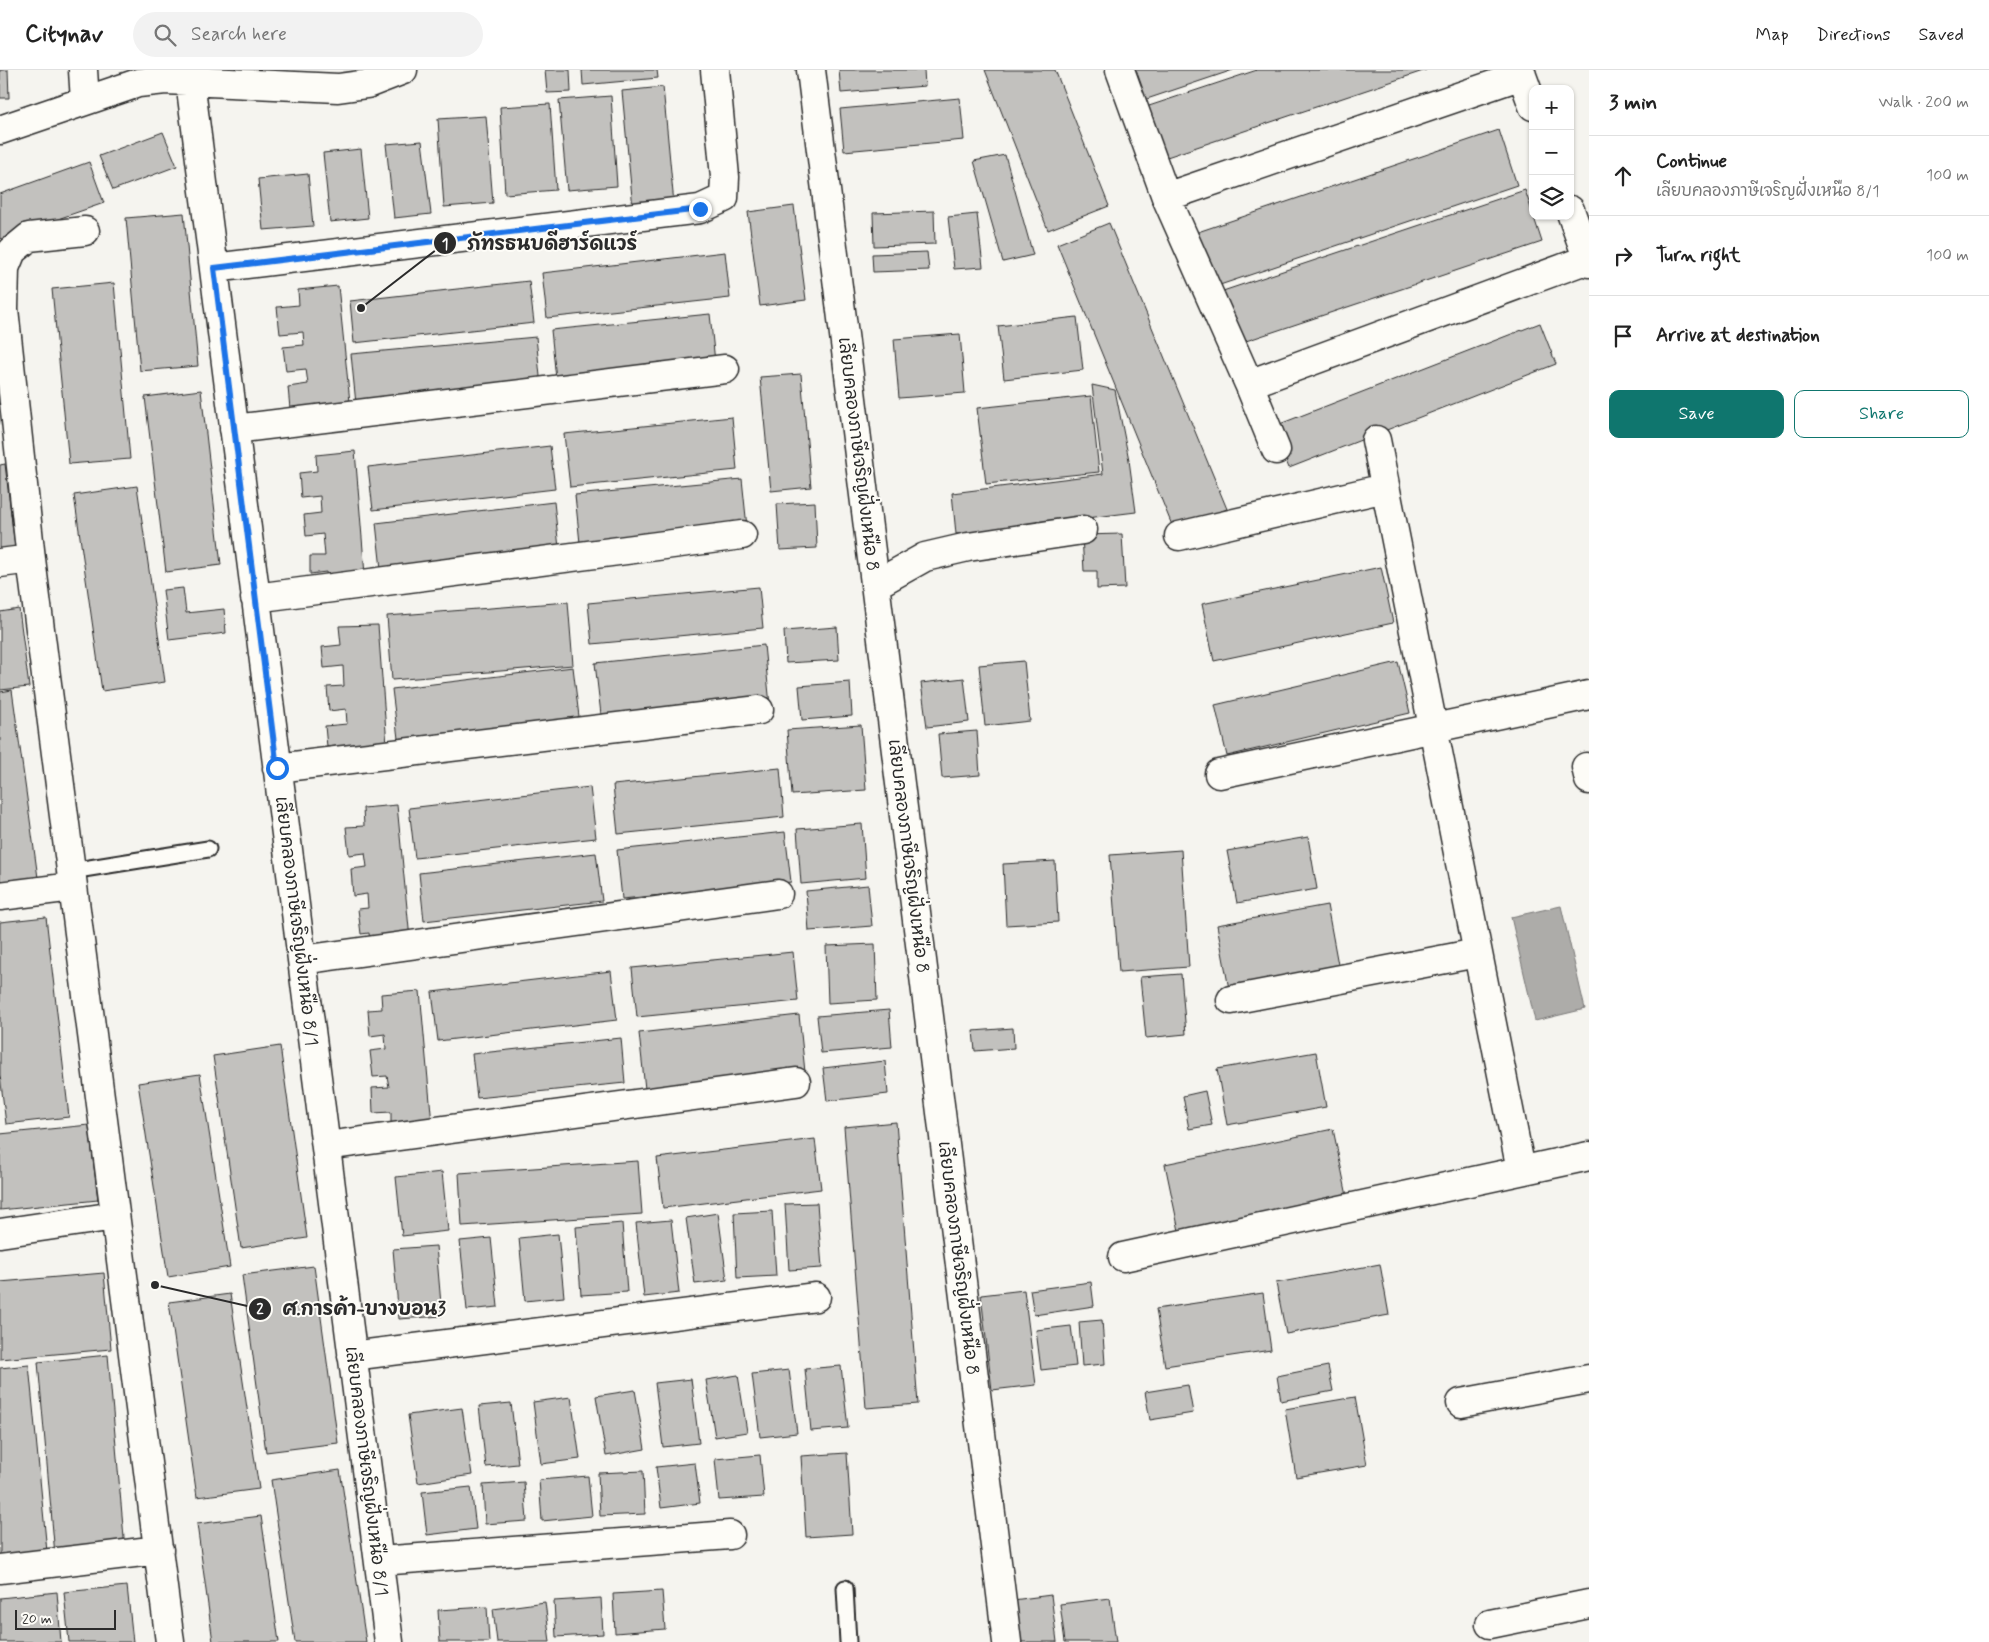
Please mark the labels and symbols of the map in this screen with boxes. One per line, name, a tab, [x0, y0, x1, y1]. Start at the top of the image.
route end	[689, 198, 712, 221]
callout: ภัทรธนบดีฮาร์ดแวร์	[432, 226, 647, 260]
text: ภัทรธนบดีฮาร์ดแวร์	[467, 230, 637, 257]
text: 1	[442, 235, 448, 255]
street label: เลียบคลองภาษีเจริญฝั่งเหนือ 8	[832, 335, 890, 572]
street label: เลียบคลองภาษีเจริญฝั่งเหนือ 8	[882, 737, 940, 974]
route start	[266, 757, 289, 780]
street label: เลียบคลองภาษีเจริญฝั่งเหนือ 8/1	[269, 794, 329, 1047]
street label: เลียบคลองภาษีเจริญฝั่งเหนือ 8	[932, 1139, 990, 1376]
callout: ศ.การค้า-บางบอน3	[247, 1292, 456, 1326]
text: ศ.การค้า-บางบอน3	[282, 1295, 446, 1322]
text: 2	[256, 1300, 264, 1320]
street label: เลียบคลองภาษีเจริญฝั่งเหนือ 8/1	[339, 1344, 399, 1597]
scale bar	[15, 1607, 116, 1630]

